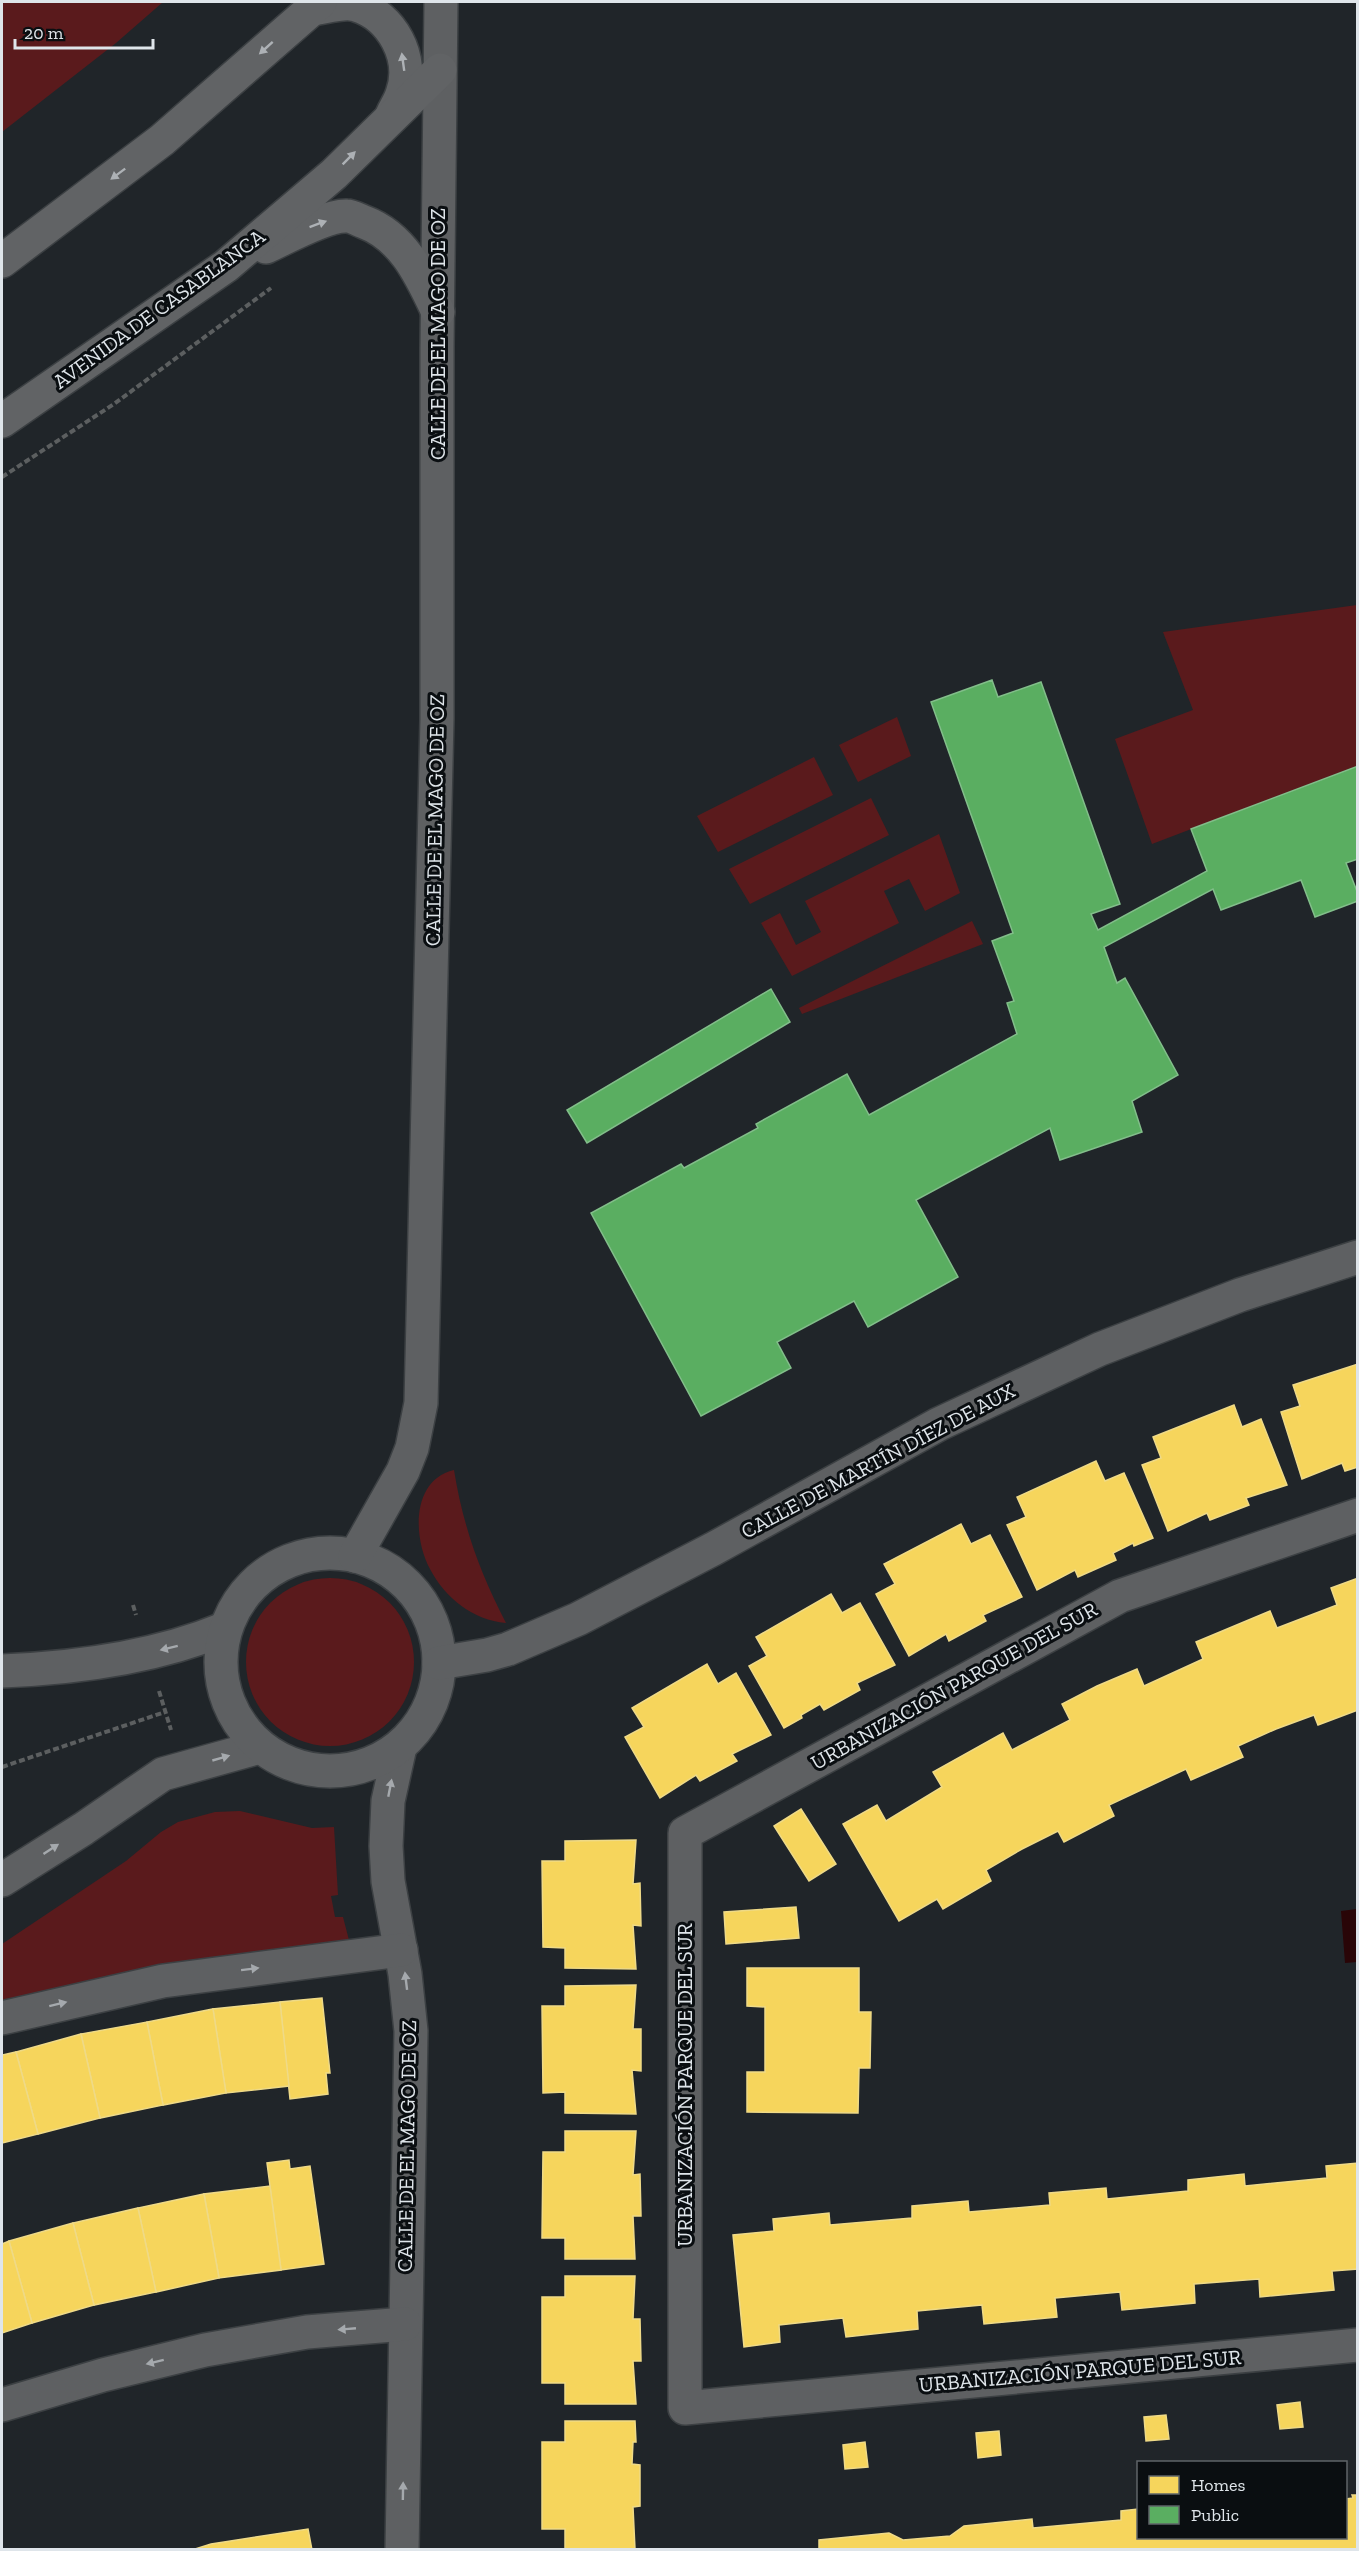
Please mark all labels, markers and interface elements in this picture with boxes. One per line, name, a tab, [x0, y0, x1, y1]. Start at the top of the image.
scale bar	[15, 12, 153, 50]
text: 20 m	[24, 22, 64, 44]
one-way arrow	[259, 41, 274, 54]
one-way arrow	[399, 52, 408, 71]
one-way arrow	[342, 152, 356, 166]
one-way arrow	[110, 168, 125, 180]
street label: CALLE DE EL MAGO DE OZ	[425, 208, 450, 460]
one-way arrow	[309, 219, 327, 229]
street label: AVENIDA DE CASABLANCA	[48, 223, 270, 394]
street label: CALLE DE EL MAGO DE OZ	[420, 694, 449, 946]
street label: CALLE DE MARTÍN DÍEZ DE AUX	[737, 1377, 1020, 1544]
street label: URBANIZACIÓN PARQUE DEL SUR	[806, 1596, 1101, 1775]
one-way arrow	[160, 1644, 178, 1653]
one-way arrow	[212, 1752, 230, 1762]
one-way arrow	[386, 1779, 395, 1798]
one-way arrow	[43, 1844, 60, 1855]
street label: URBANIZACIÓN PARQUE DEL SUR	[672, 1923, 697, 2247]
one-way arrow	[241, 1964, 260, 1974]
one-way arrow	[401, 1972, 410, 1991]
one-way arrow	[49, 1999, 67, 2009]
street label: CALLE DE EL MAGO DE OZ	[392, 2020, 421, 2272]
one-way arrow	[337, 2324, 356, 2334]
street label: URBANIZACIÓN PARQUE DEL SUR	[918, 2344, 1242, 2397]
one-way arrow	[146, 2358, 164, 2368]
legend	[1137, 2461, 1347, 2539]
text: Homes	[1191, 2474, 1245, 2496]
one-way arrow	[398, 2482, 408, 2501]
text: Public	[1191, 2504, 1239, 2526]

